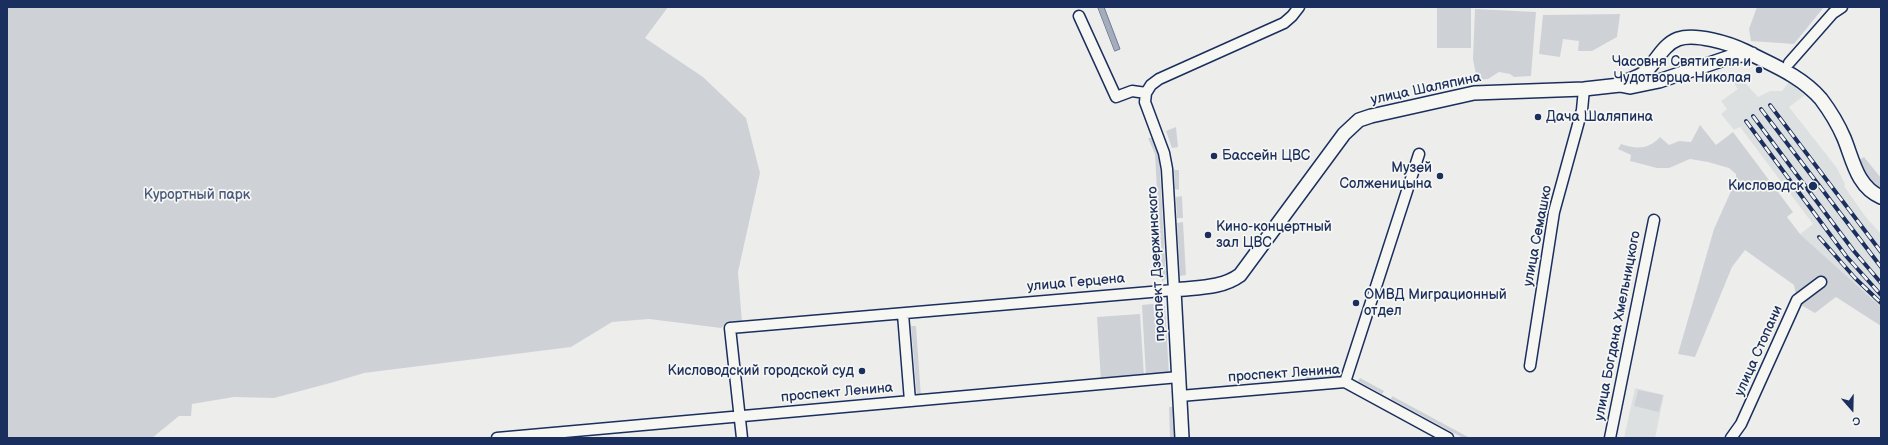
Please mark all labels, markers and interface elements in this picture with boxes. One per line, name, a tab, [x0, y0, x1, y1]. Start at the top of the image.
place label: Часовня Святителя и Чудотворца Николая	[1612, 54, 1751, 86]
marker: Часовня Святителя и Чудотворца Николая	[1754, 65, 1764, 75]
street label: улица Шаляпина	[1369, 69, 1483, 109]
place label: Дача Шаляпина	[1546, 109, 1653, 125]
marker: Дача Шаляпина	[1533, 112, 1543, 122]
place label: Бассейн ЦВС	[1222, 148, 1310, 164]
marker: Бассейн ЦВС	[1209, 151, 1219, 161]
place label: Музей Солженицына	[1340, 160, 1432, 192]
marker: Музей Солженицына	[1435, 171, 1445, 181]
place label: Кисловодск	[1728, 178, 1804, 194]
marker: Кисловодск	[1807, 180, 1819, 192]
street label: улица Семашко	[1520, 184, 1556, 288]
street label: проспект Дзержинского	[1145, 186, 1169, 342]
park label: Курортный парк	[144, 187, 250, 203]
place label: Кино-концертный зал ЦВС	[1216, 219, 1332, 252]
marker: Кино-концертный зал ЦВС	[1203, 230, 1213, 240]
street label: улица Богдана Хмельницкого	[1591, 230, 1645, 422]
street label: улица Герцена	[1026, 270, 1126, 296]
place label: ОМВД Миграционный отдел	[1364, 287, 1507, 320]
marker: ОМВД Миграционный отдел	[1351, 298, 1361, 308]
street label: улица Стопани	[1731, 303, 1787, 399]
street label: проспект Ленина	[1227, 362, 1341, 386]
place label: Кисловодский городской суд	[668, 363, 854, 379]
marker: Кисловодский городской суд	[857, 366, 867, 376]
street label: проспект Ленина	[780, 380, 894, 406]
north arrow	[1832, 389, 1872, 429]
text: С	[1850, 413, 1862, 428]

